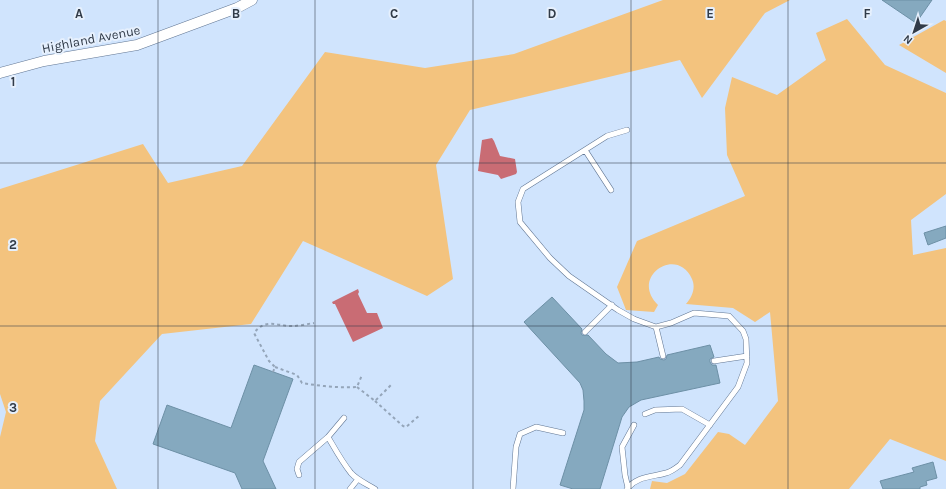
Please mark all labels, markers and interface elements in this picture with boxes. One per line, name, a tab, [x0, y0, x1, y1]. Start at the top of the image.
text: A	[75, 6, 83, 21]
text: B	[232, 6, 240, 21]
text: C	[390, 6, 398, 21]
text: D	[548, 6, 557, 21]
text: E	[706, 6, 714, 21]
text: F	[863, 6, 871, 21]
north arrow	[894, 12, 934, 52]
street label: Highland Avenue	[41, 22, 142, 56]
text: N	[901, 32, 915, 47]
text: 1	[11, 74, 15, 89]
text: 2	[9, 237, 17, 252]
text: 3	[9, 400, 17, 415]

